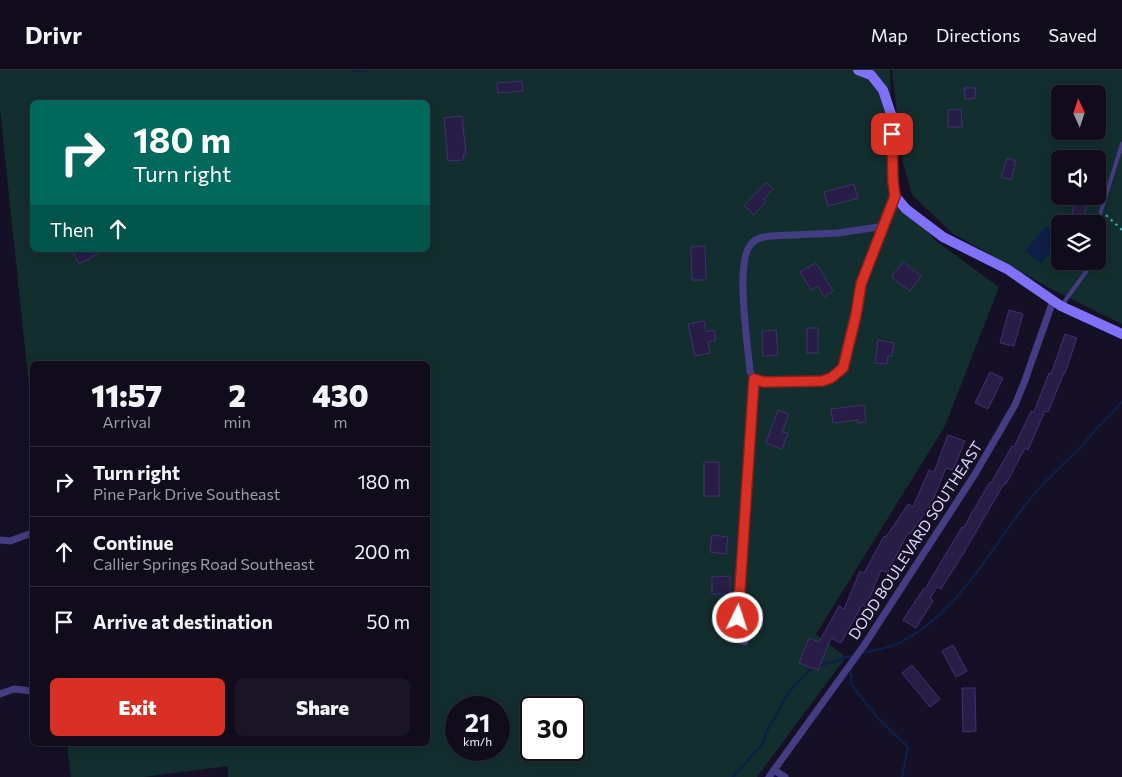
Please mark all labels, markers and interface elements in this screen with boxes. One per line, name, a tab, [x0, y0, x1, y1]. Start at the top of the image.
text: Drivr	[25, 20, 82, 49]
text: Map	[871, 24, 908, 46]
text: Directions	[936, 24, 1020, 46]
text: Saved	[1048, 24, 1097, 46]
north arrow	[1051, 85, 1106, 140]
map controls	[1051, 85, 1106, 270]
pin	[871, 113, 913, 155]
text: 180 m	[133, 117, 231, 160]
icon: right	[50, 120, 115, 185]
icon: arrive	[878, 120, 906, 148]
button: sound	[1051, 150, 1106, 205]
text: Turn right	[133, 160, 231, 187]
icon: ahead	[104, 215, 132, 243]
button: layers	[1051, 215, 1106, 270]
text: Then	[50, 218, 94, 241]
text: 11:57	[91, 376, 162, 413]
text: 2	[229, 376, 246, 413]
text: 430	[312, 376, 369, 413]
text: Arrival	[103, 412, 151, 431]
text: min	[224, 412, 251, 431]
text: m	[333, 412, 347, 431]
street label: DODD BOULEVARD SOUTHEAST	[844, 437, 986, 642]
text: Turn right	[93, 461, 180, 484]
icon: right	[50, 468, 78, 496]
text: 180 m	[358, 470, 410, 493]
text: Pine Park Drive Southeast	[93, 484, 280, 503]
text: Continue	[93, 531, 173, 554]
icon: ahead	[50, 538, 78, 566]
text: 200 m	[355, 540, 410, 563]
text: Callier Springs Road Southeast	[93, 554, 315, 573]
position arrow	[711, 591, 763, 643]
icon: arrive	[50, 608, 78, 636]
text: Arrive at destination	[93, 610, 273, 633]
text: 50 m	[366, 610, 410, 633]
button: Exit	[50, 678, 225, 736]
button: Share	[235, 678, 410, 736]
speed limit sign: 30	[520, 696, 585, 761]
text: 21	[465, 707, 490, 737]
text: km/h	[463, 734, 492, 748]

